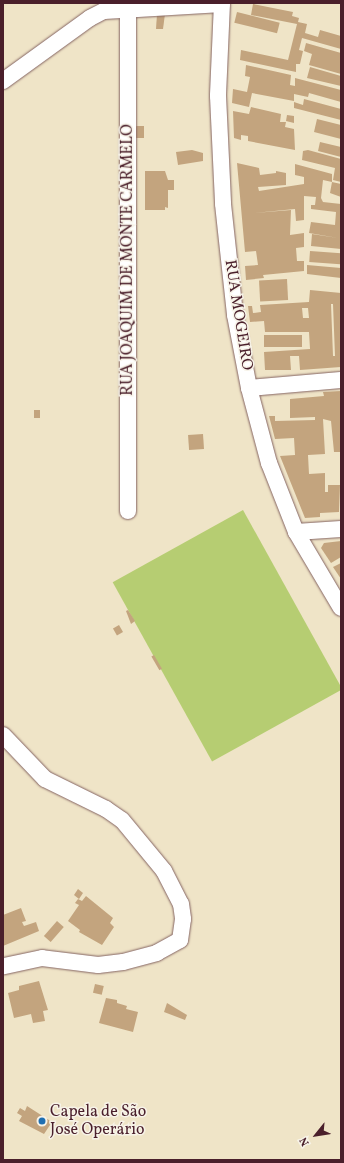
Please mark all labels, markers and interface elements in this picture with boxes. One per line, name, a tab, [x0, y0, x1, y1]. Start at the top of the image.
street label: RUA JOAQUIM DE MONTE CARMELO	[118, 124, 138, 396]
street label: RUA MOGEIRO	[220, 258, 256, 372]
place label: Capela de São José Operário	[50, 1102, 146, 1140]
north arrow	[296, 1115, 336, 1155]
marker: Capela de São José Operário	[37, 1116, 47, 1126]
text: N	[297, 1134, 314, 1148]

